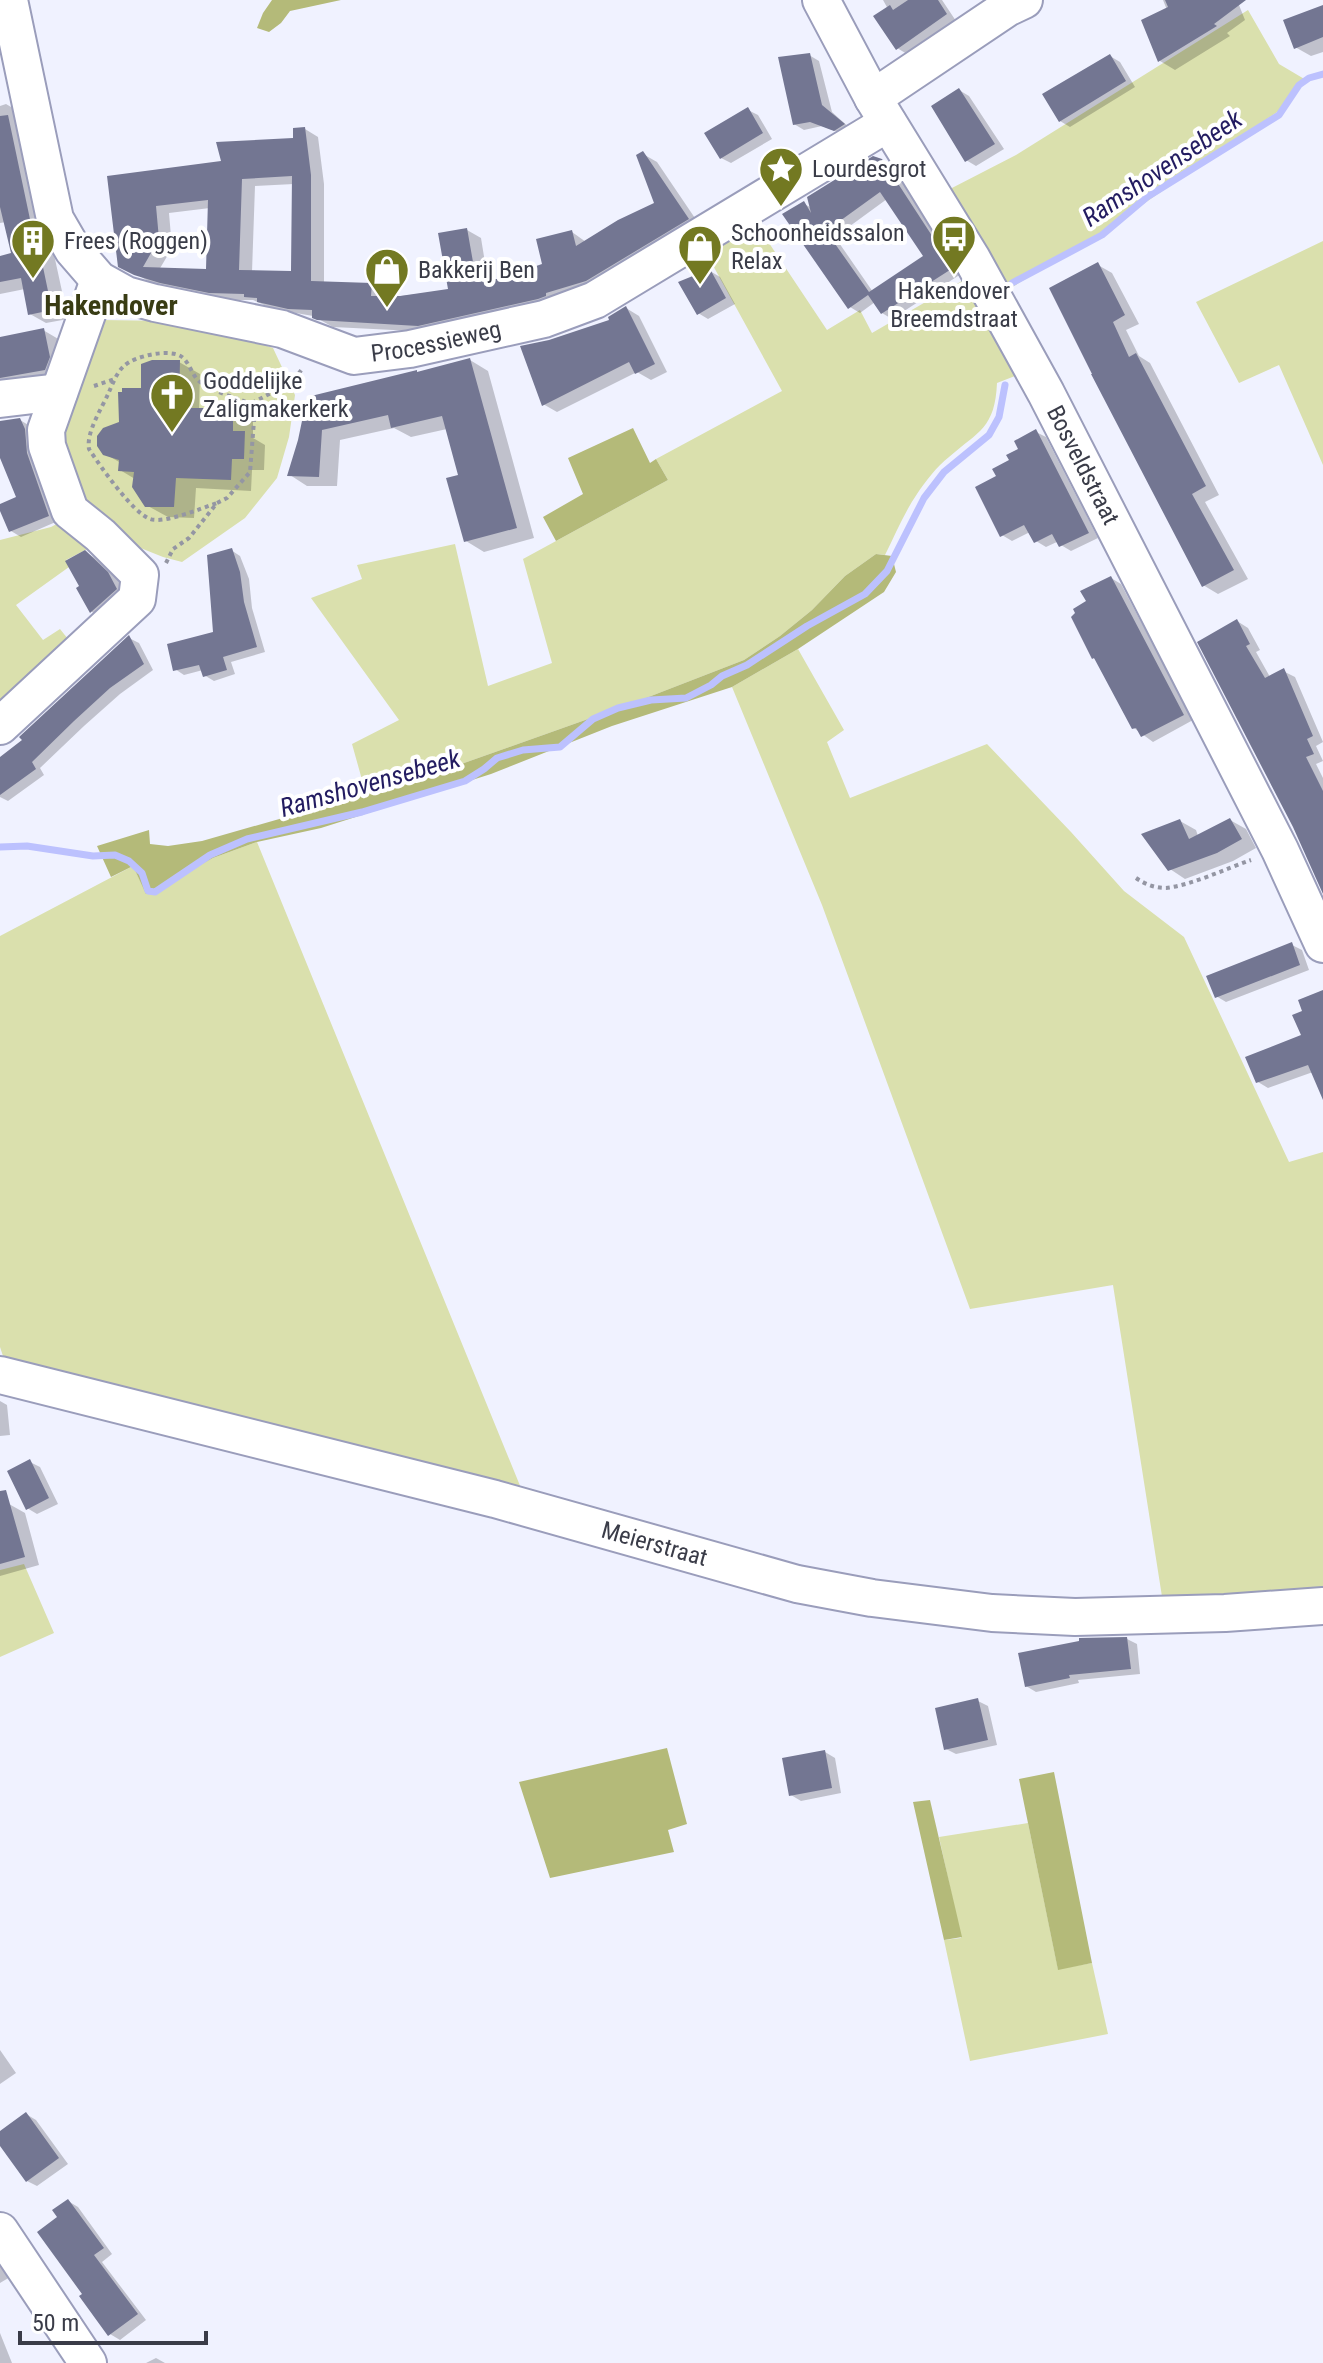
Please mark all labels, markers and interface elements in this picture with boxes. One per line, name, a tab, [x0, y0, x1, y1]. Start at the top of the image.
water label: Ramshovensebeek	[1076, 103, 1248, 232]
place icon: Lourdesgrot	[757, 145, 805, 208]
place label: Lourdesgrot	[812, 155, 926, 183]
bus stop icon: Hakendover Breemdstraat	[930, 213, 978, 276]
building icon: Frees (Roggen)	[9, 217, 57, 280]
place label: Schoonheidssalon Relax	[731, 219, 905, 275]
shop icon: Schoonheidssalon Relax	[676, 223, 724, 286]
place label: Frees (Roggen)	[64, 227, 208, 255]
shop icon: Bakkerij Ben	[363, 246, 411, 309]
place label: Bakkerij Ben	[418, 256, 535, 284]
place label: Hakendover Breemdstraat	[890, 277, 1018, 333]
district label: Hakendover	[44, 289, 178, 322]
street label: Processieweg	[369, 315, 504, 368]
place label: Goddelijke Zaligmakerkerk	[203, 367, 349, 423]
church icon: Goddelijke Zaligmakerkerk	[148, 371, 196, 434]
street label: Bosveldstraat	[1041, 401, 1125, 529]
water label: Ramshovensebeek	[276, 743, 464, 823]
street label: Meierstraat	[599, 1516, 711, 1572]
scale bar	[20, 2295, 206, 2345]
text: 50 m	[32, 2309, 79, 2337]

